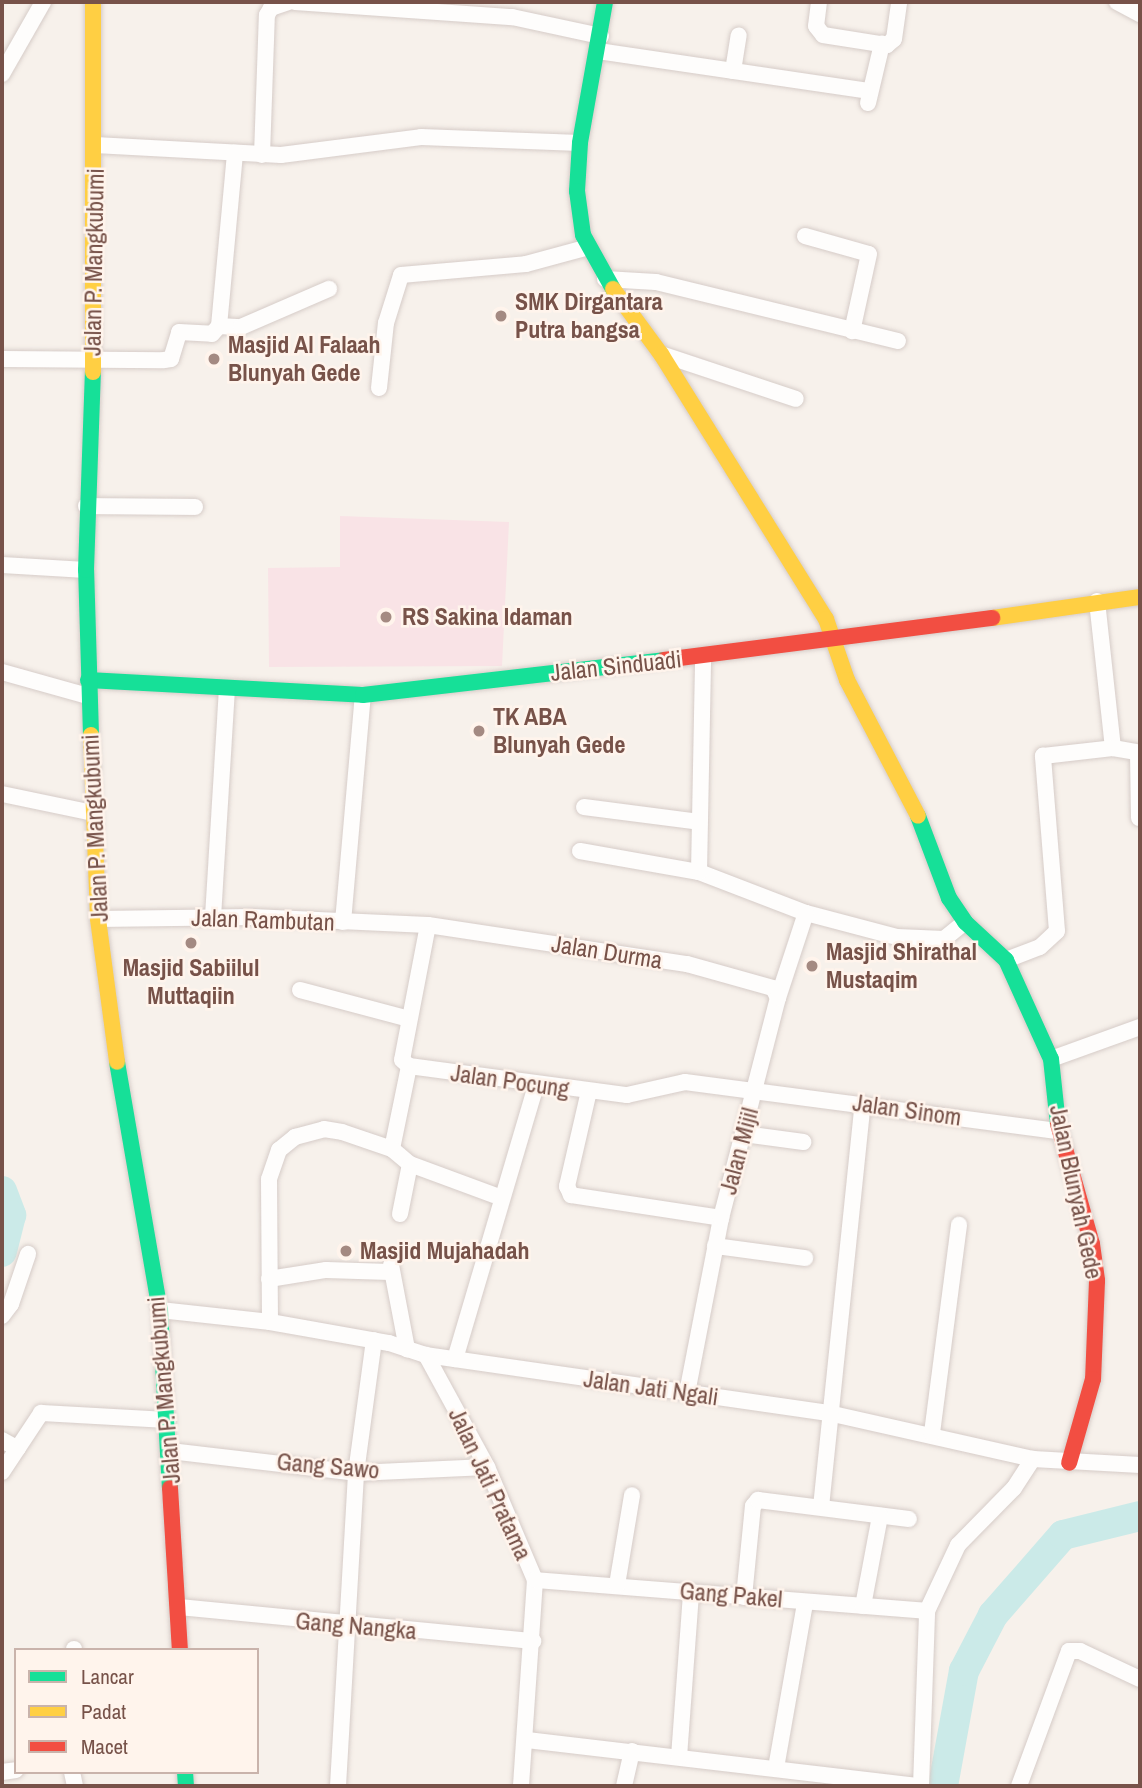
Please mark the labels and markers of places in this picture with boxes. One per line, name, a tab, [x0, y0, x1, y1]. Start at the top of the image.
place label: SMK Dirgantara Putra bangsa	[515, 288, 663, 344]
marker: SMK Dirgantara Putra bangsa	[493, 308, 509, 324]
place label: Masjid Al Falaah Blunyah Gede	[228, 331, 381, 387]
marker: Masjid Al Falaah Blunyah Gede	[206, 351, 222, 367]
place label: RS Sakina Idaman	[402, 603, 573, 631]
marker: RS Sakina Idaman	[376, 607, 396, 627]
place label: TK ABA Blunyah Gede	[493, 703, 625, 759]
marker: TK ABA Blunyah Gede	[471, 723, 487, 739]
marker: Masjid Sabiilul Muttaqiin	[183, 935, 199, 951]
place label: Masjid Shirathal Mustaqim	[826, 938, 977, 994]
place label: Masjid Sabiilul Muttaqiin	[123, 954, 259, 1010]
marker: Masjid Shirathal Mustaqim	[804, 958, 820, 974]
place label: Masjid Mujahadah	[360, 1237, 530, 1265]
marker: Masjid Mujahadah	[338, 1243, 354, 1259]

